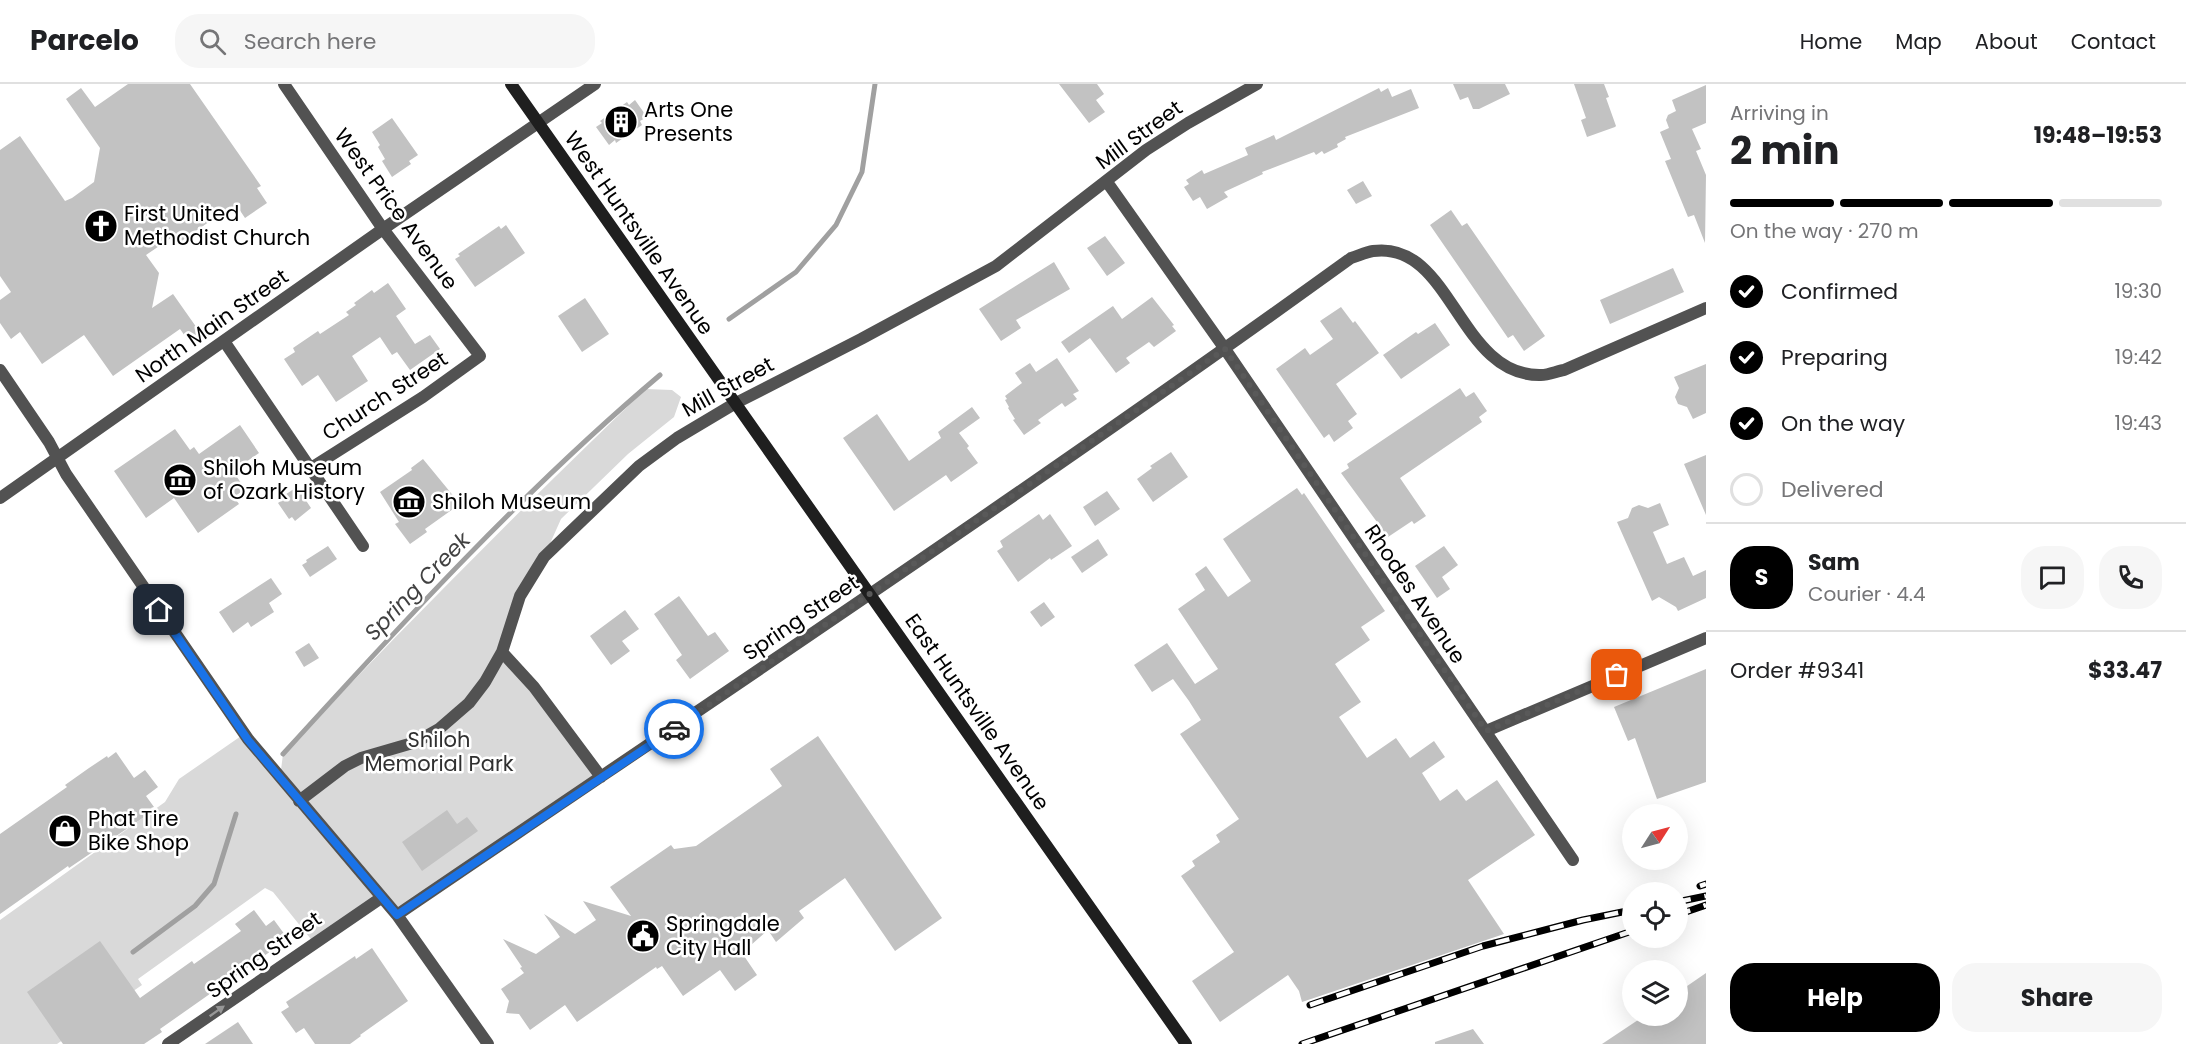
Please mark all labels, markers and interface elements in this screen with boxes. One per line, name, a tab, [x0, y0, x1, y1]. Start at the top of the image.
search box	[175, 14, 595, 68]
text: Parcelo	[30, 21, 139, 60]
icon: search	[196, 25, 229, 58]
text: Search here	[244, 26, 376, 57]
text: Home	[1800, 27, 1862, 56]
text: Map	[1895, 27, 1942, 56]
text: About	[1975, 27, 2038, 56]
text: Contact	[2071, 27, 2156, 56]
street label: Mill Street	[1089, 93, 1188, 176]
place label: Arts One Presents	[644, 95, 733, 148]
text: Arriving in	[1730, 99, 1829, 127]
building icon: Arts One Presents	[603, 104, 639, 140]
text: 19:48–19:53	[2034, 120, 2162, 151]
street label: West Price Avenue	[328, 122, 465, 295]
text: 2 min	[1730, 123, 1840, 178]
street label: West Huntsville Avenue	[558, 125, 721, 340]
place label: First United Methodist Church	[124, 199, 310, 252]
church icon: First United Methodist Church	[83, 208, 119, 244]
text: On the way · 270 m	[1730, 217, 1919, 245]
street label: North Main Street	[129, 262, 294, 389]
icon: check	[1730, 275, 1763, 308]
text: Confirmed	[1781, 276, 1898, 307]
text: 19:30	[2114, 277, 2162, 305]
icon: check	[1730, 341, 1763, 374]
text: Preparing	[1781, 342, 1888, 373]
text: 19:42	[2115, 343, 2162, 371]
street label: Church Street	[316, 344, 453, 447]
street label: Mill Street	[677, 349, 779, 424]
icon: check	[1730, 407, 1763, 440]
text: On the way	[1781, 408, 1905, 439]
text: 19:43	[2114, 409, 2162, 437]
place label: Shiloh Museum of Ozark History	[203, 453, 365, 506]
museum icon: Shiloh Museum of Ozark History	[162, 462, 198, 498]
text: Delivered	[1781, 474, 1884, 505]
museum icon: Shiloh Museum	[391, 484, 427, 520]
place label: Shiloh Museum	[432, 487, 591, 516]
street label: Rhodes Avenue	[1358, 518, 1473, 669]
water label: Spring Creek	[357, 524, 479, 648]
button: chat	[2021, 546, 2084, 609]
button: phone	[2099, 546, 2162, 609]
text: Sam	[1808, 547, 1860, 578]
text: S	[1755, 562, 1768, 593]
street label: Spring Street	[737, 568, 864, 667]
text: Courier · 4.4	[1808, 580, 1926, 608]
pin	[133, 584, 184, 635]
icon: home	[142, 593, 175, 626]
street label: East Huntsville Avenue	[898, 608, 1056, 816]
pin	[1591, 649, 1642, 700]
text: Order #9341	[1730, 655, 1864, 686]
text: $33.47	[2088, 655, 2162, 686]
icon: bag	[1600, 658, 1633, 691]
courier	[644, 699, 704, 759]
icon: car	[658, 713, 691, 746]
park label: Shiloh Memorial Park	[364, 725, 514, 778]
place label: Phat Tire Bike Shop	[88, 804, 189, 857]
north arrow	[1622, 804, 1688, 870]
map controls	[1622, 804, 1688, 1026]
shop icon: Phat Tire Bike Shop	[47, 813, 83, 849]
button: locate	[1622, 882, 1688, 948]
street label: Spring Street	[200, 904, 327, 1005]
place label: Springdale City Hall	[666, 909, 780, 962]
public building icon: Springdale City Hall	[625, 918, 661, 954]
button: layers	[1622, 960, 1688, 1026]
button: Help	[1730, 963, 1940, 1032]
button: Share	[1952, 963, 2162, 1032]
one-way arrow	[208, 1005, 224, 1017]

